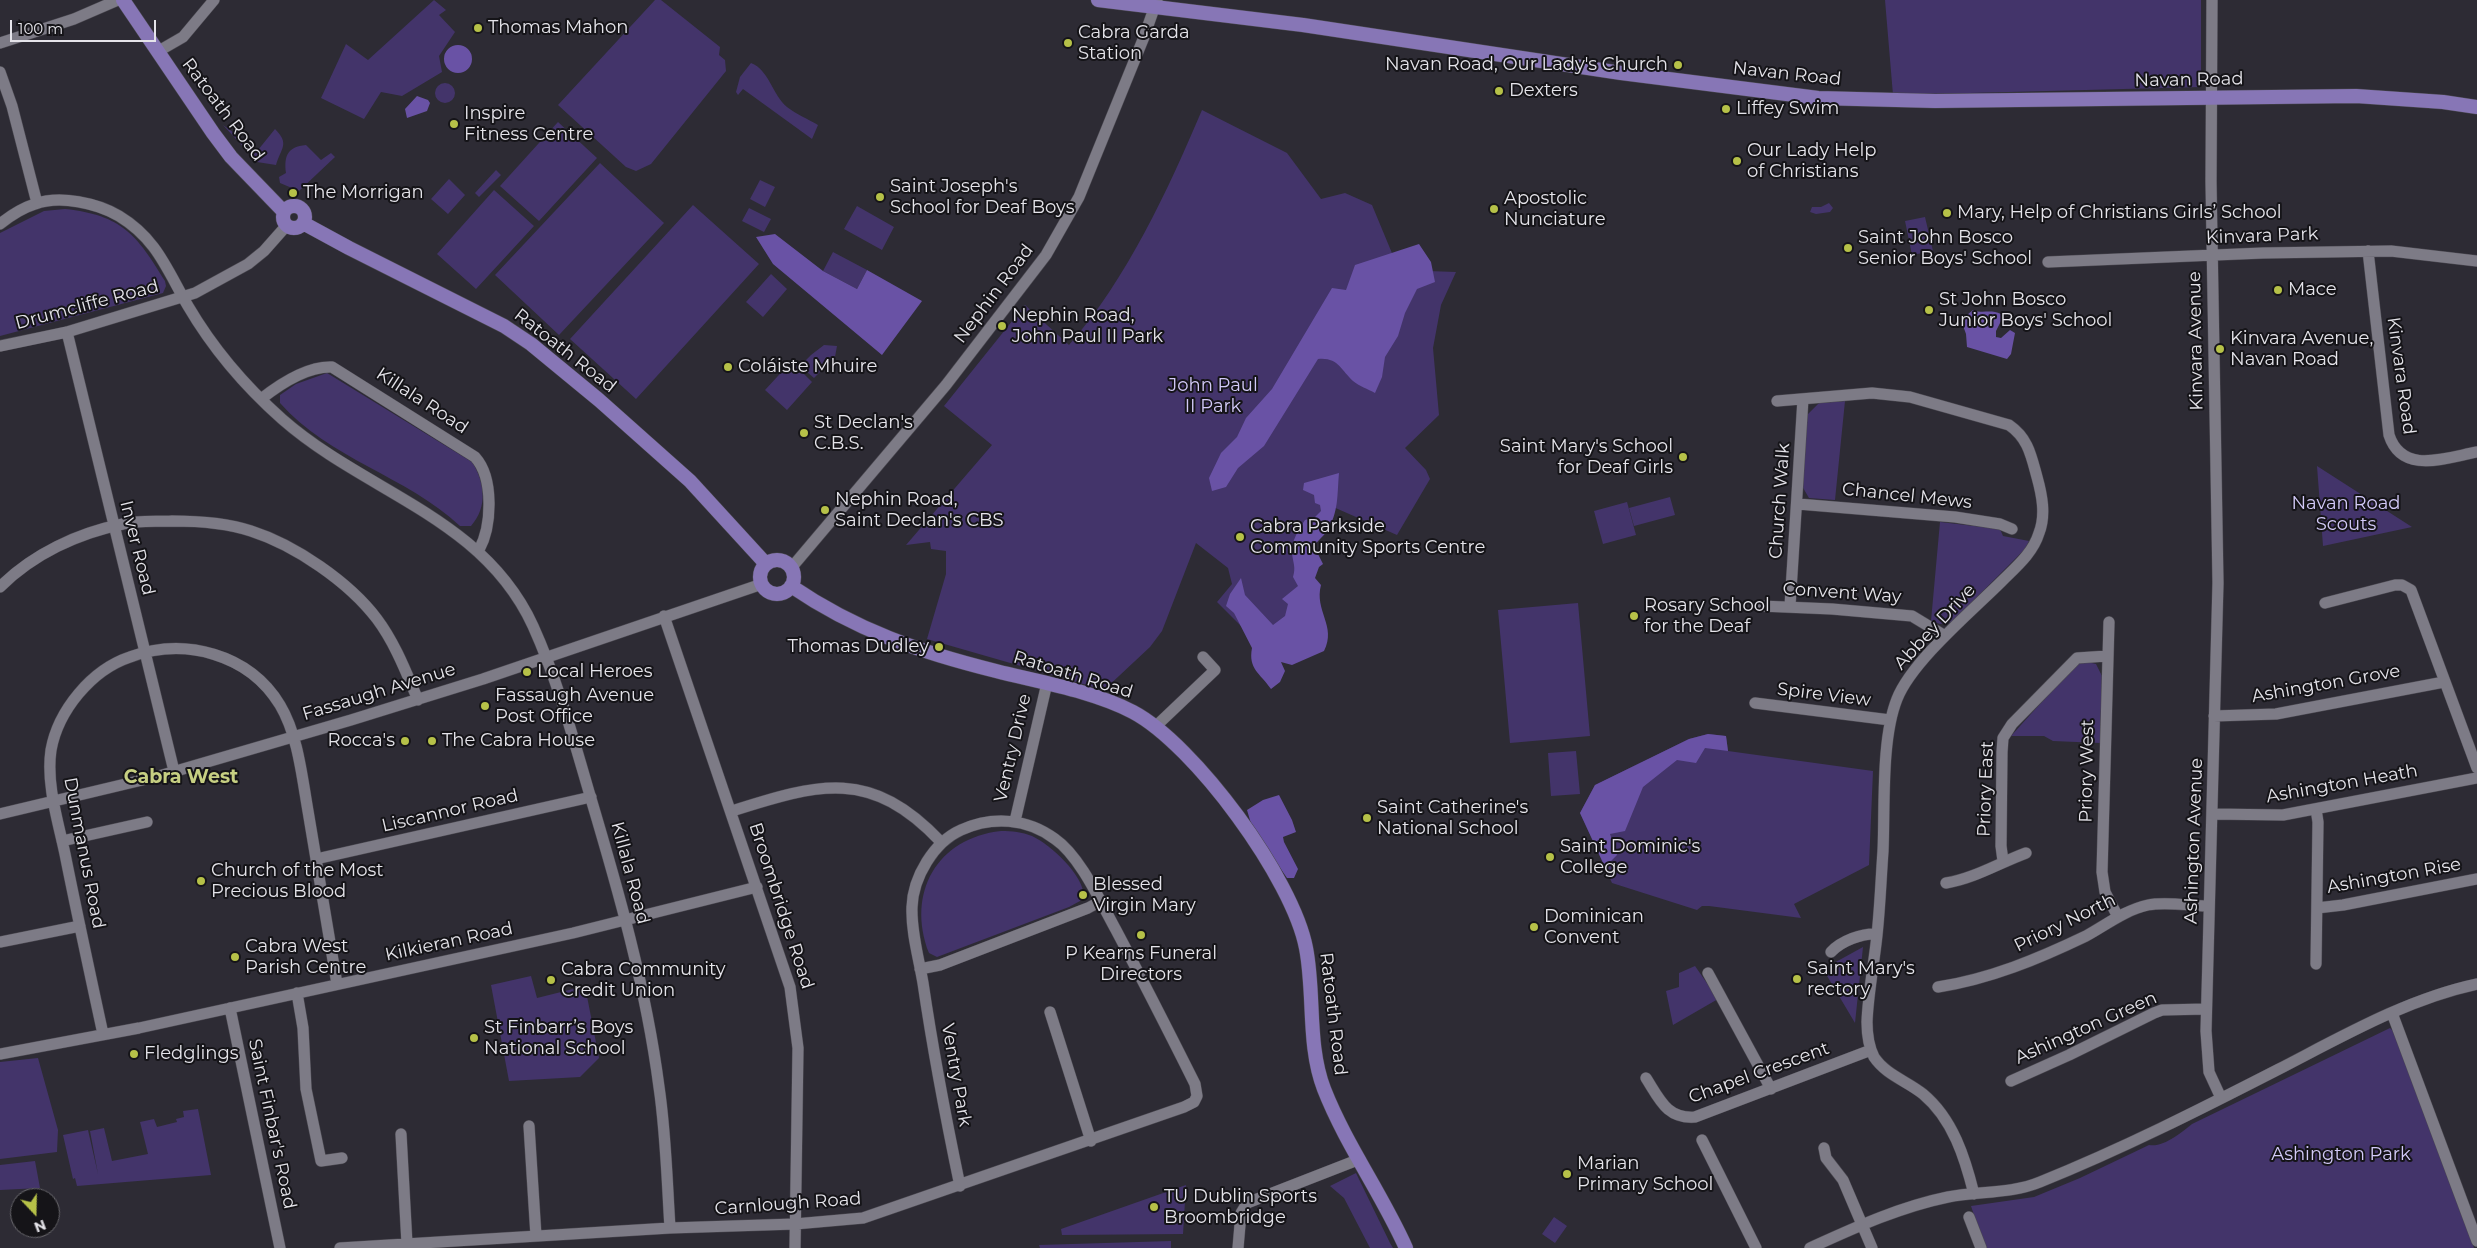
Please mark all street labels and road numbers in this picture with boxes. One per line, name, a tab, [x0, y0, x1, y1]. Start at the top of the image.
street label: Ratoath Road	[177, 54, 269, 166]
street label: Navan Road	[1732, 58, 1842, 90]
street label: Navan Road	[2134, 68, 2244, 92]
street label: Kinvara Park	[2205, 223, 2319, 249]
street label: Nephin Road	[950, 240, 1038, 348]
street label: Kinvara Avenue	[2184, 271, 2208, 411]
street label: Drumcliffe Road	[13, 275, 161, 335]
street label: Ratoath Road	[510, 304, 620, 398]
street label: Kinvara Road	[2382, 316, 2420, 436]
street label: Killala Road	[372, 363, 472, 439]
street label: Church Walk	[1765, 442, 1795, 560]
street label: Chancel Mews	[1841, 478, 1973, 514]
street label: Inver Road	[115, 498, 159, 598]
street label: Convent Way	[1782, 578, 1902, 608]
street label: Abbey Drive	[1890, 580, 1980, 674]
street label: Ratoath Road	[1011, 647, 1135, 703]
street label: Fassaugh Avenue	[300, 658, 458, 726]
street label: Ashington Grove	[2250, 660, 2402, 708]
street label: Spire View	[1776, 679, 1872, 711]
street label: Ventry Drive	[990, 692, 1036, 804]
street label: Priory West	[2075, 719, 2099, 823]
street label: Priory East	[1974, 741, 1998, 837]
street label: Ashington Avenue	[2180, 758, 2208, 924]
street label: Ashington Heath	[2265, 760, 2419, 808]
street label: Dunmanus Road	[59, 776, 109, 930]
street label: Liscannor Road	[380, 785, 520, 837]
street label: Killala Road	[606, 819, 654, 927]
street label: Broombridge Road	[744, 820, 818, 992]
street label: Ashington Rise	[2325, 854, 2463, 898]
street label: Priory North	[2011, 889, 2119, 957]
street label: Kilkieran Road	[383, 918, 515, 966]
street label: Ratoath Road	[1315, 951, 1351, 1077]
street label: Ashington Green	[2012, 987, 2160, 1069]
street label: Ventry Park	[936, 1022, 976, 1128]
street label: Saint Finbar's Road	[243, 1037, 301, 1211]
street label: Chapel Crescent	[1686, 1038, 1832, 1108]
street label: Carnlough Road	[714, 1188, 862, 1220]

